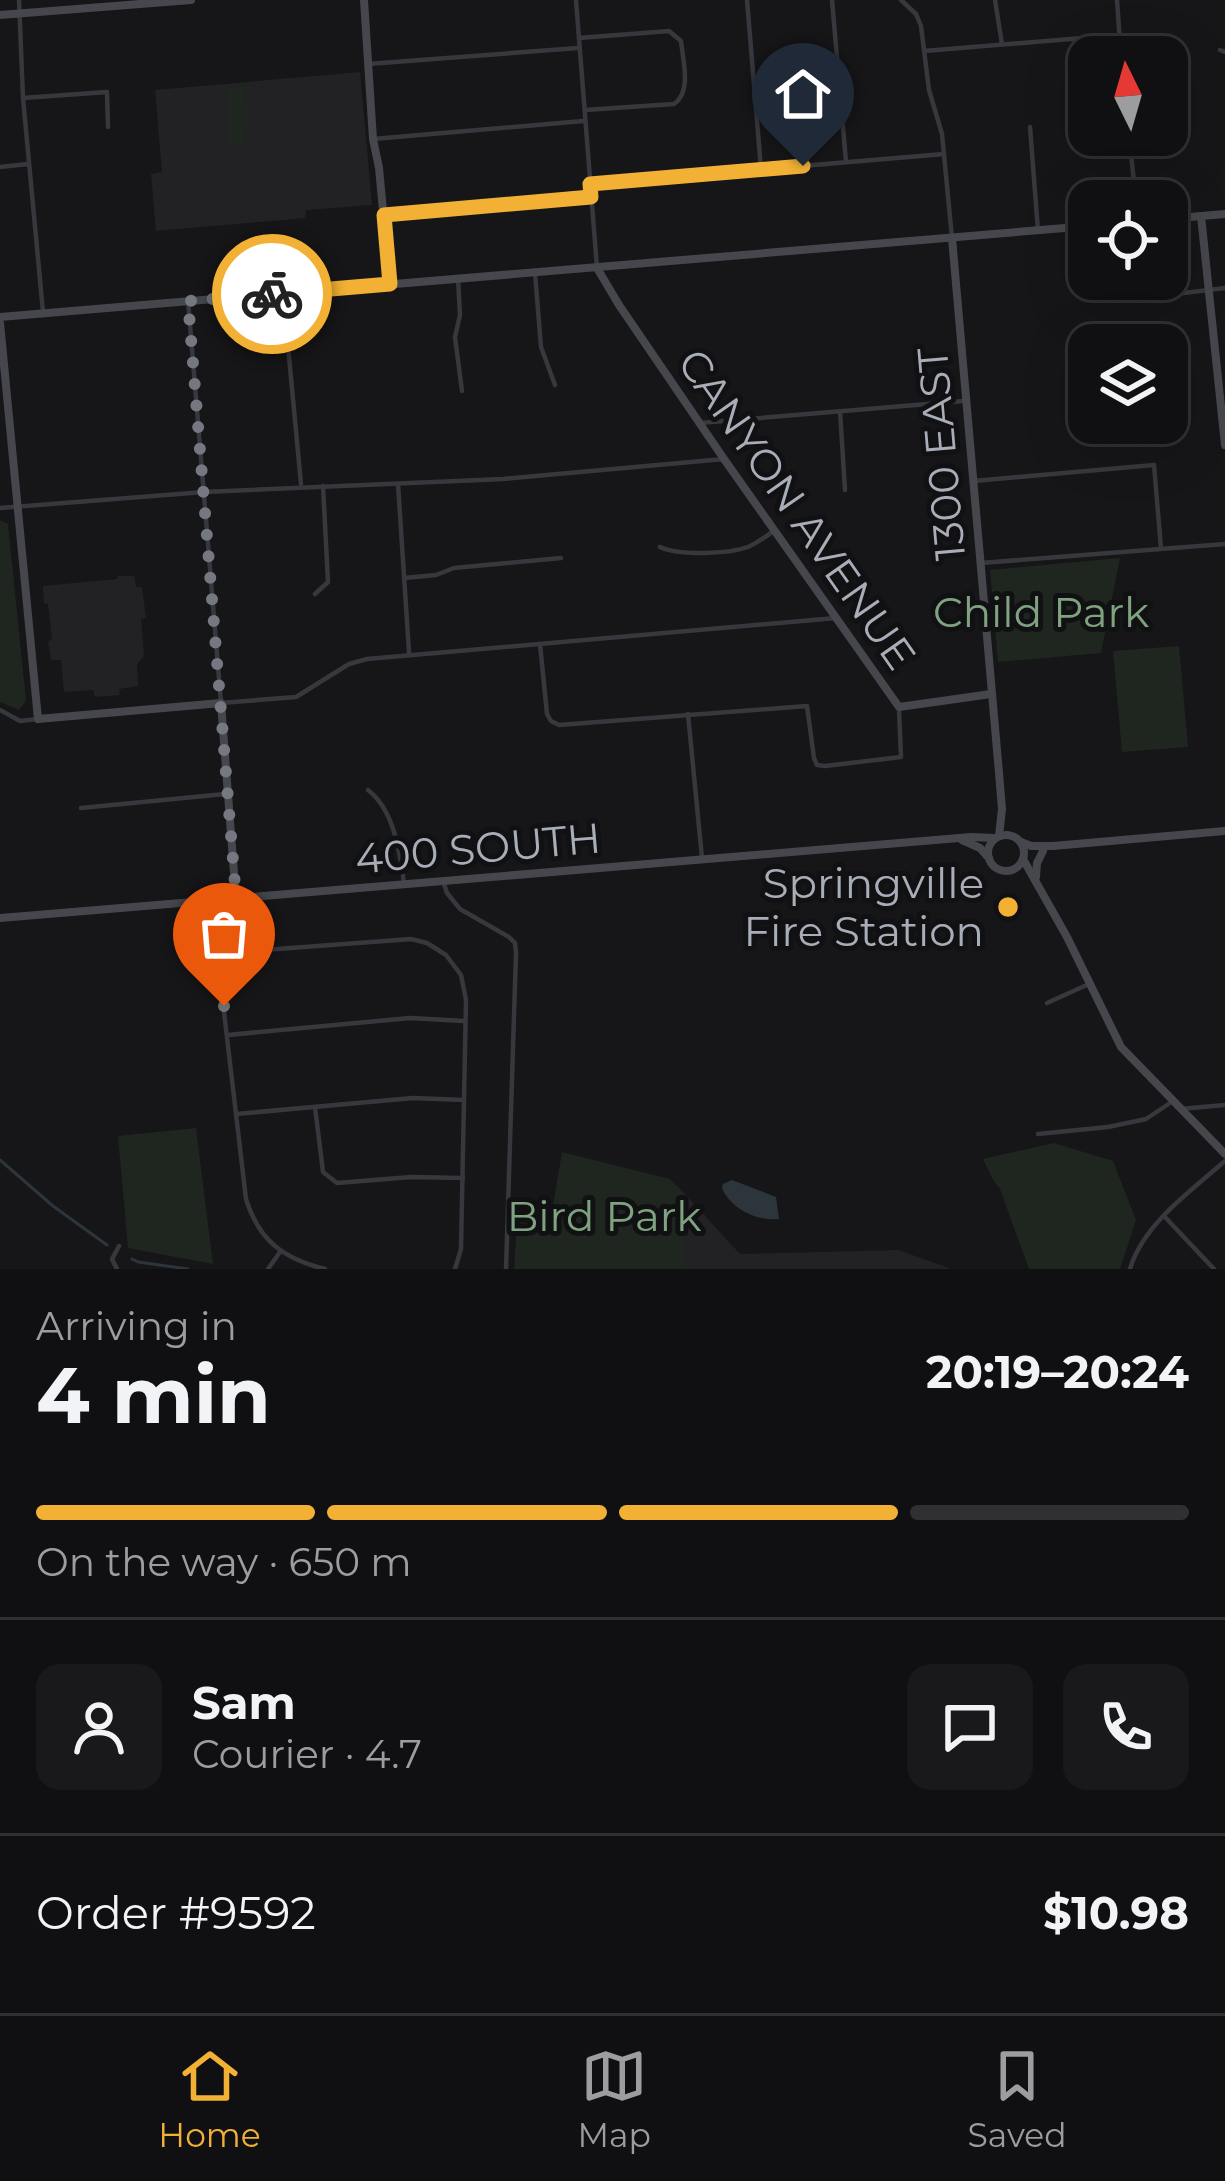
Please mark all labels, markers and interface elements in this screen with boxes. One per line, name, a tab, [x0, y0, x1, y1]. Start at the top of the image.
north arrow	[1068, 36, 1188, 156]
map controls	[1068, 36, 1188, 444]
pin	[752, 43, 854, 166]
icon: home	[770, 61, 836, 127]
button: locate	[1068, 180, 1188, 300]
courier	[212, 234, 332, 354]
icon: bike	[239, 261, 305, 327]
button: layers	[1068, 324, 1188, 444]
street label: CANYON AVENUE	[667, 339, 927, 679]
street label: 1300 EAST	[906, 346, 976, 562]
park label: Child Park	[933, 586, 1149, 638]
street label: 400 SOUTH	[353, 811, 603, 885]
place label: Springville Fire Station	[744, 857, 984, 957]
pin	[173, 883, 275, 1006]
marker: Springville Fire Station	[995, 894, 1021, 920]
icon: bag	[191, 901, 257, 967]
park label: Bird Park	[507, 1190, 701, 1242]
text: Arriving in	[36, 1302, 237, 1350]
text: 20:19–20:24	[926, 1344, 1189, 1399]
text: 4 min	[36, 1347, 271, 1443]
text: On the way · 650 m	[36, 1538, 412, 1586]
button: person	[36, 1664, 162, 1790]
button: chat	[907, 1664, 1033, 1790]
button: phone	[1063, 1664, 1189, 1790]
text: Sam	[192, 1675, 296, 1730]
text: Courier · 4.7	[192, 1730, 422, 1778]
text: Order #9592	[36, 1885, 316, 1940]
text: $10.98	[1043, 1885, 1189, 1940]
tab: Home	[158, 2043, 261, 2155]
tab: Map	[577, 2043, 651, 2155]
tab: Saved	[968, 2043, 1067, 2155]

